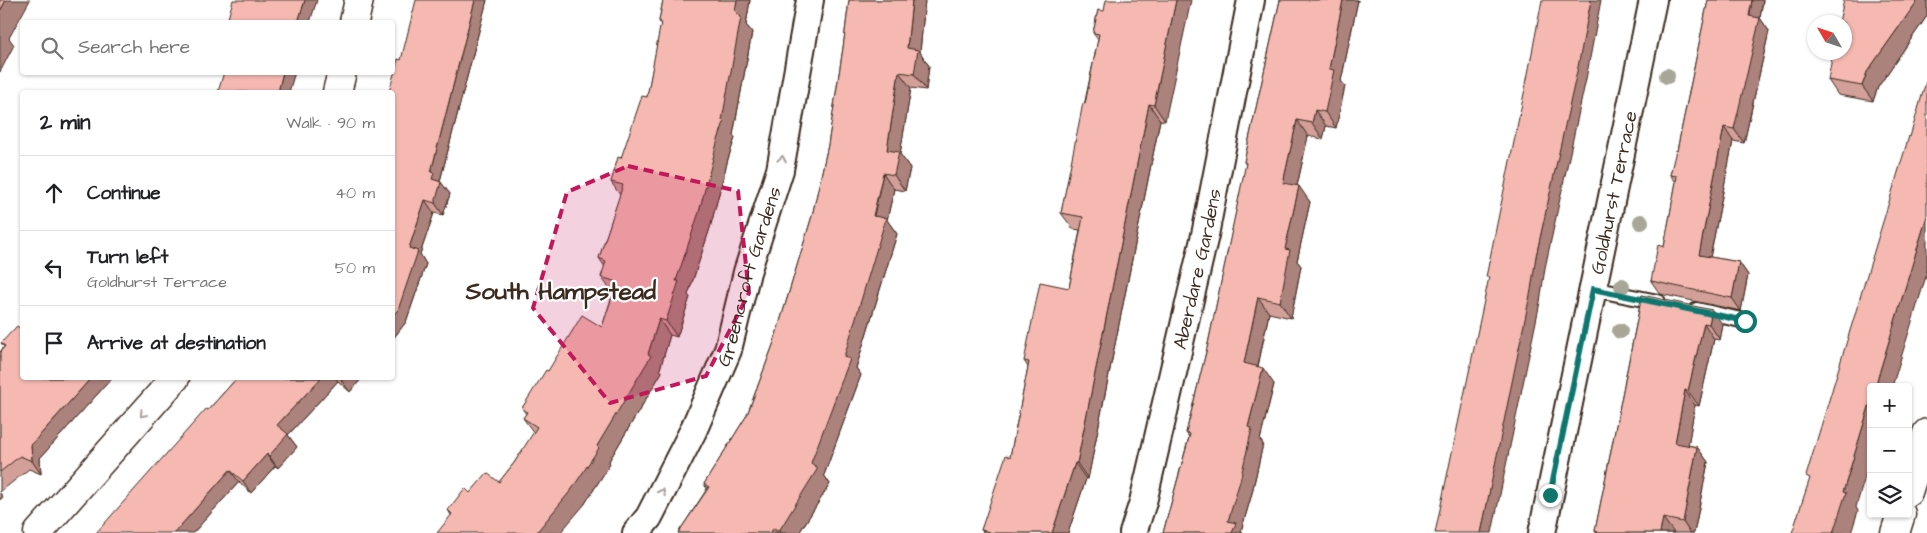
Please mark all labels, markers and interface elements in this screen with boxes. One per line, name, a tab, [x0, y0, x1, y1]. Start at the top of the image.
north arrow	[1807, 15, 1852, 60]
search box	[20, 20, 395, 75]
icon: search	[38, 34, 66, 62]
text: Search here	[78, 34, 190, 61]
text: 2 min	[40, 108, 90, 137]
street label: Goldhurst Terrace	[1584, 109, 1645, 277]
text: Walk · 90 m	[286, 112, 375, 134]
one-way arrow	[776, 155, 786, 163]
icon: ahead	[40, 179, 68, 207]
text: Continue	[87, 180, 161, 207]
text: 40 m	[335, 182, 375, 204]
street label: Greencroft Gardens	[710, 183, 789, 371]
street label: Aberdare Gardens	[1167, 186, 1229, 352]
text: Turn left	[87, 244, 168, 271]
icon: left	[40, 254, 68, 282]
text: 50 m	[335, 257, 375, 279]
text: Goldhurst Terrace	[87, 271, 227, 293]
district label: South Hampstead	[465, 275, 657, 309]
route start	[1734, 310, 1757, 333]
icon: arrive	[40, 329, 68, 357]
text: Arrive at destination	[87, 330, 266, 357]
map controls	[1867, 383, 1912, 518]
button: +	[1867, 383, 1912, 428]
one-way arrow	[140, 408, 149, 417]
button: −	[1867, 428, 1912, 473]
button: layers	[1867, 473, 1912, 518]
route end	[1539, 484, 1562, 507]
one-way arrow	[656, 488, 666, 497]

